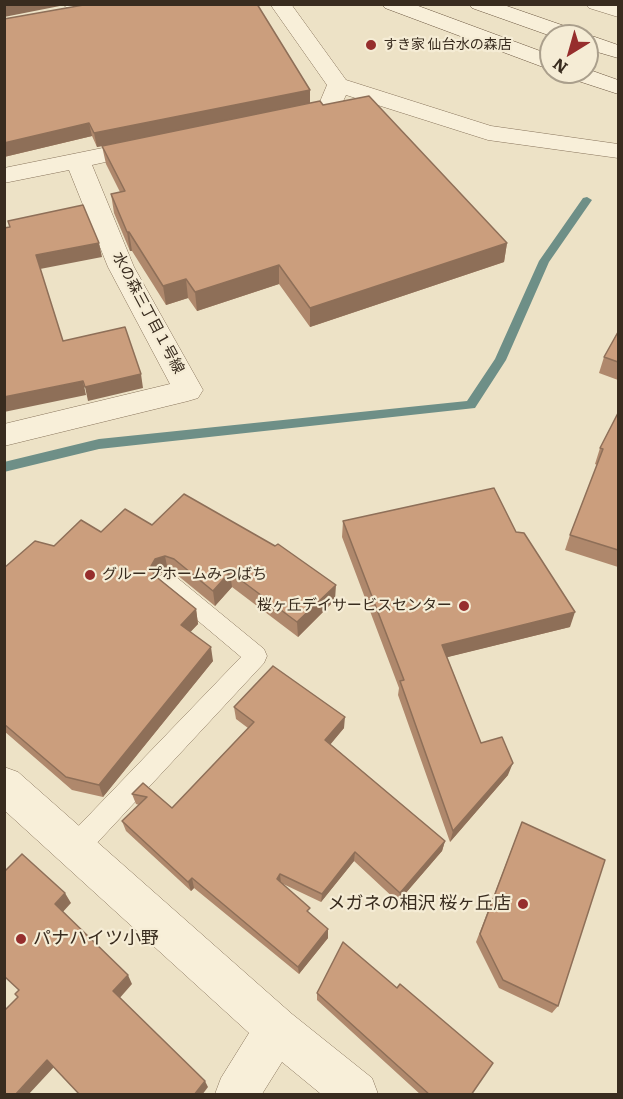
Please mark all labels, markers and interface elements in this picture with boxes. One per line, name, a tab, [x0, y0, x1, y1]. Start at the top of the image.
north arrow	[539, 24, 599, 84]
place label: すき家 仙台水の森店	[383, 37, 512, 53]
marker: すき家 仙台水の森店	[364, 38, 378, 52]
text: N	[547, 53, 572, 80]
street label: 水の森三丁目１号線	[108, 249, 188, 377]
place label: グループホームみつばち	[102, 566, 267, 584]
marker: グループホームみつばち	[83, 568, 97, 582]
place label: 桜ヶ丘デイサービスセンター	[257, 597, 452, 615]
marker: 桜ヶ丘デイサービスセンター	[457, 599, 471, 613]
place label: メガネの相沢 桜ヶ丘店	[327, 893, 511, 915]
marker: メガネの相沢 桜ヶ丘店	[516, 897, 530, 911]
place label: パナハイツ小野	[33, 928, 159, 950]
marker: パナハイツ小野	[14, 932, 28, 946]

